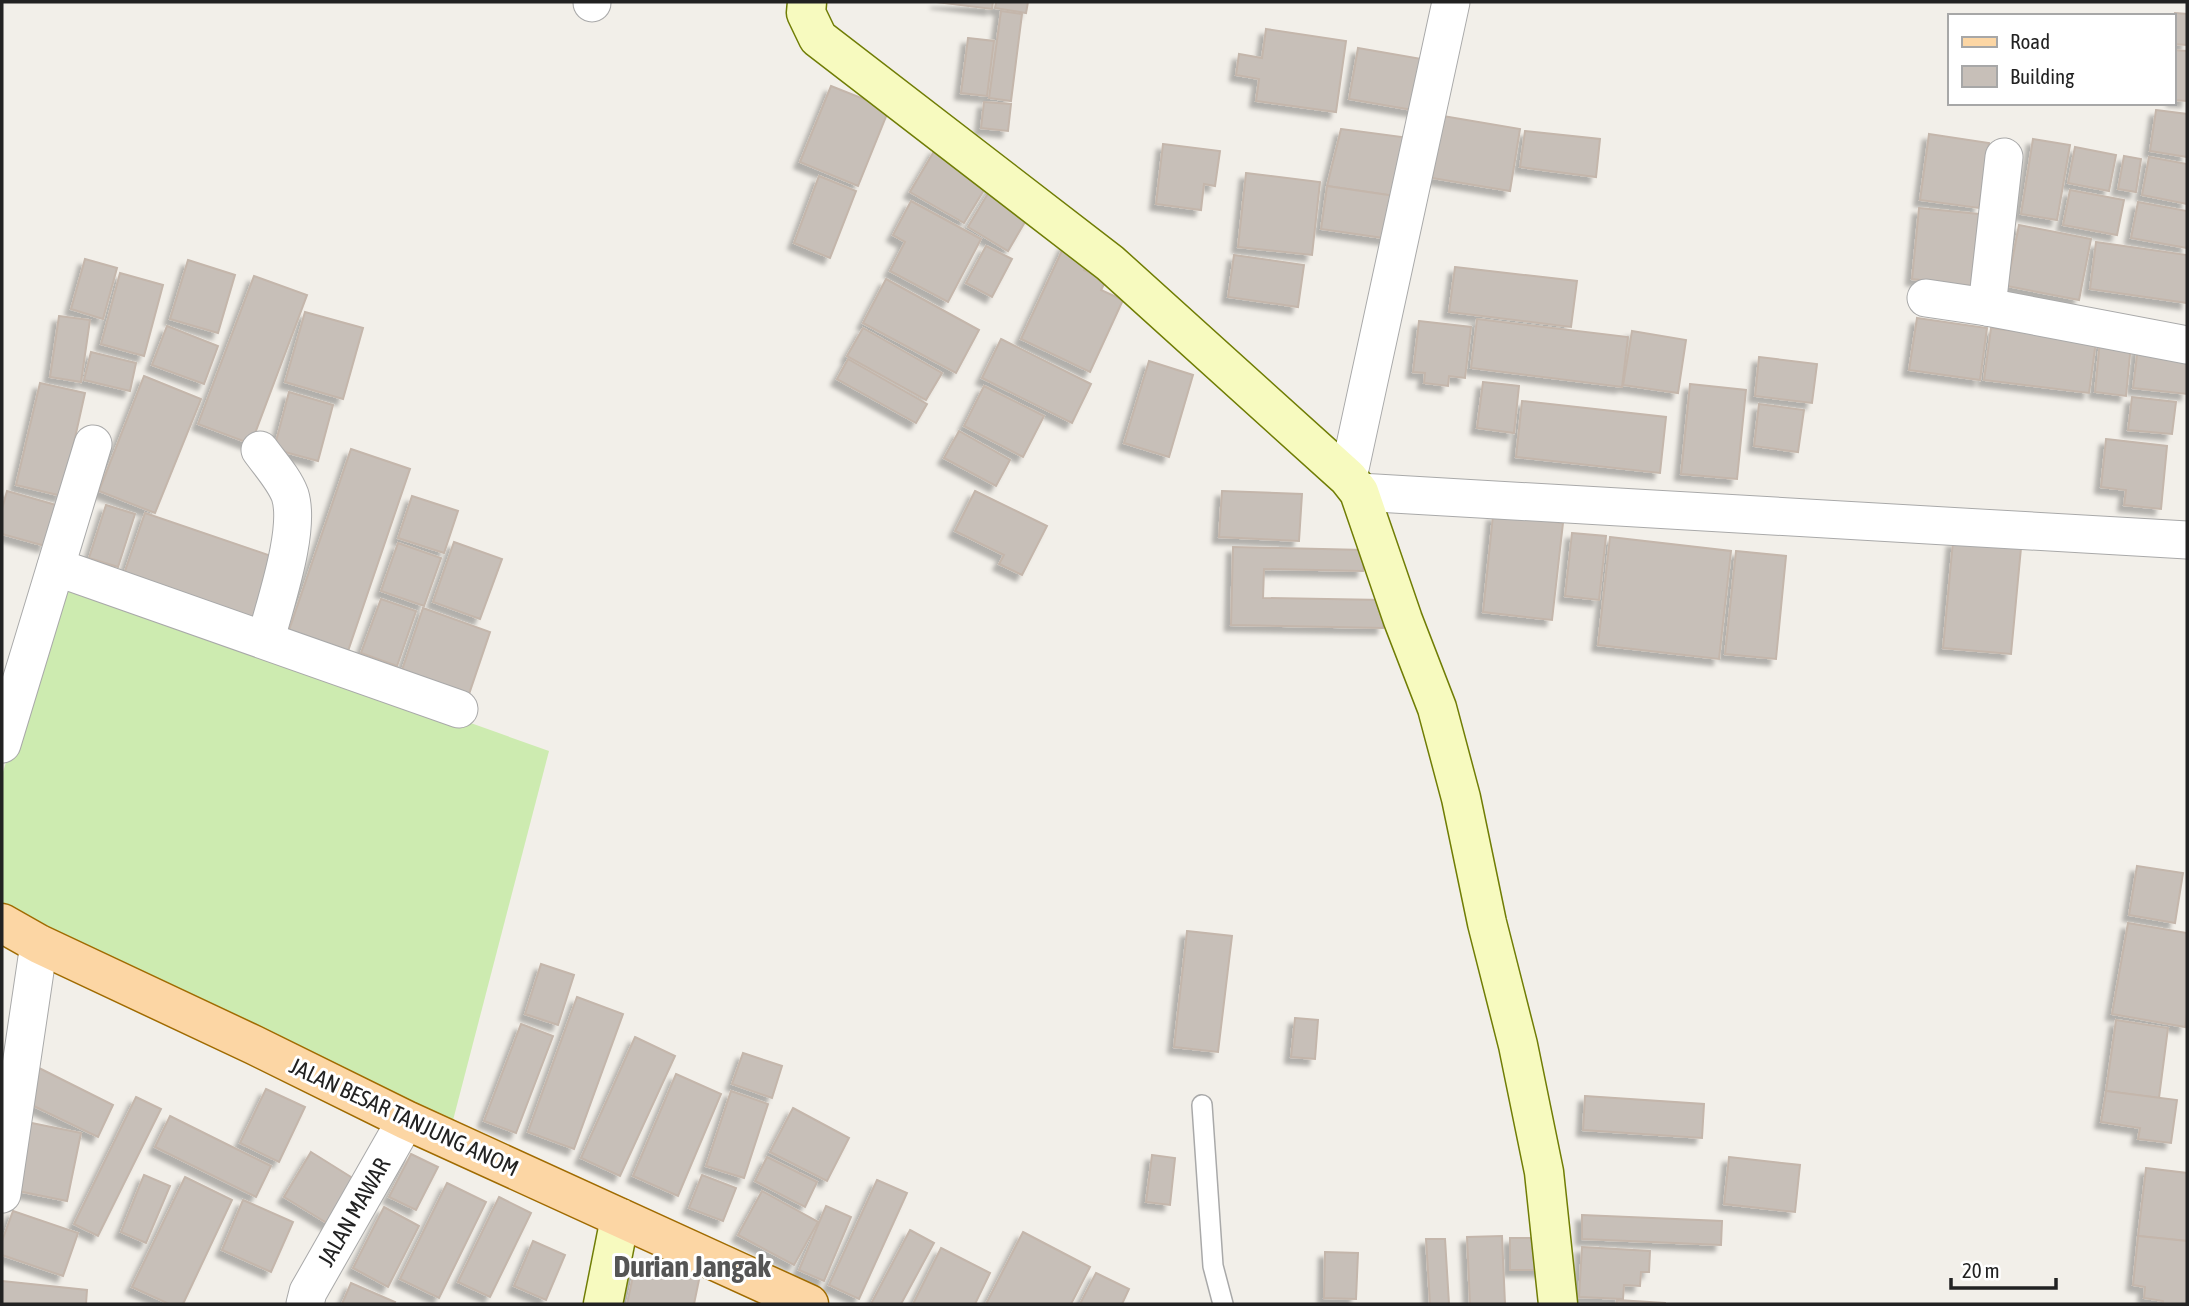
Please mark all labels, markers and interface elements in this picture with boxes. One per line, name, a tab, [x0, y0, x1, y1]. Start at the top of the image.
legend	[1948, 14, 2175, 105]
text: Road	[2010, 29, 2050, 53]
text: Building	[2010, 64, 2074, 88]
street label: JALAN BESAR TANJUNG ANOM	[286, 1053, 522, 1181]
street label: JALAN MAWAR	[313, 1153, 396, 1271]
scale bar	[1951, 1246, 2056, 1290]
district label: Durian Jangak	[613, 1249, 771, 1283]
text: 20 m	[1962, 1258, 2000, 1282]

